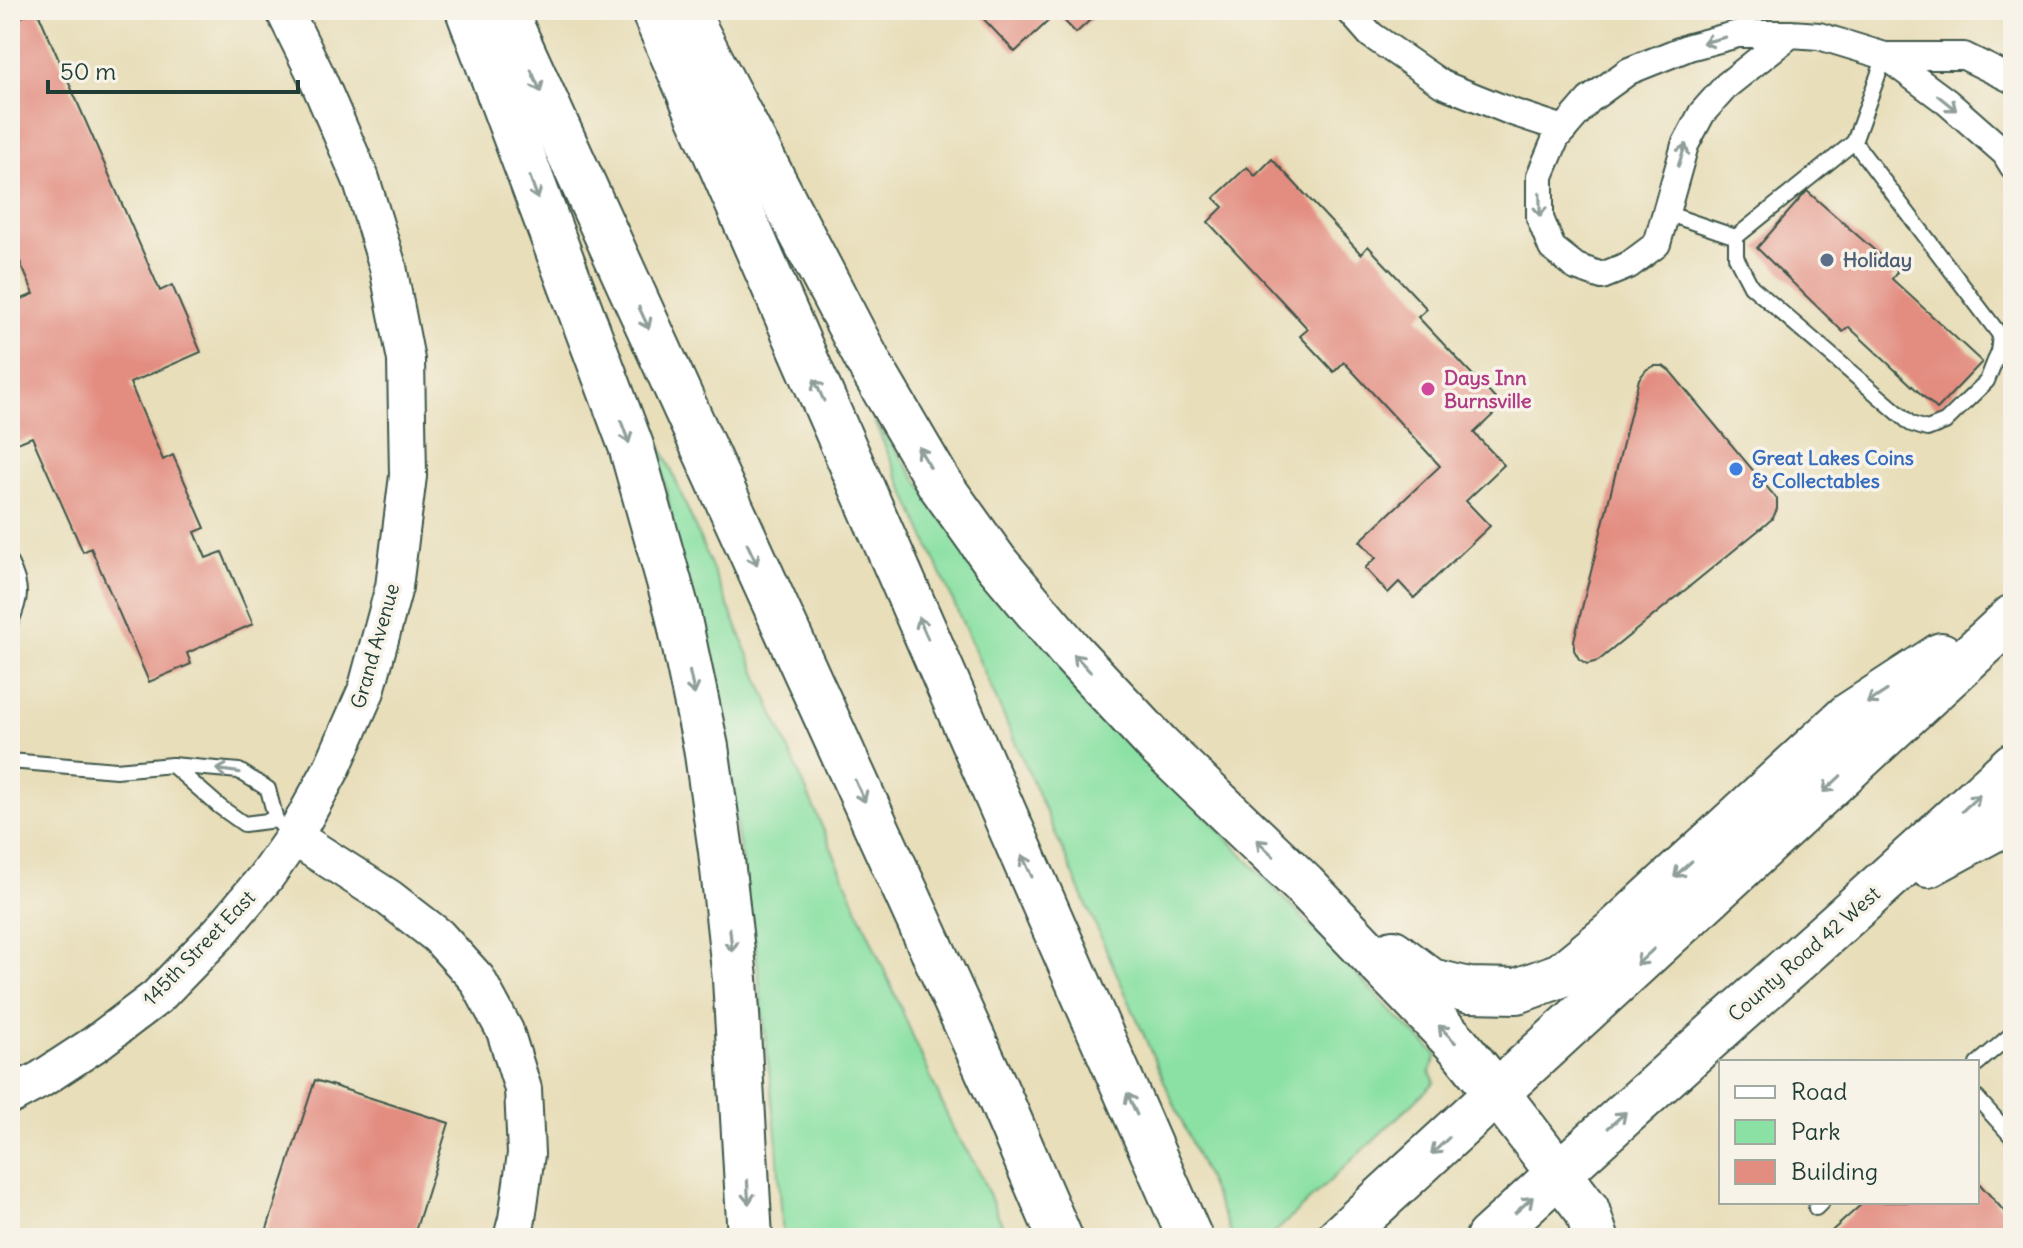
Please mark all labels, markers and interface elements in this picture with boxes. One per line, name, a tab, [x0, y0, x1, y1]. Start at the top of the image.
one-way arrow	[1701, 34, 1727, 49]
scale bar	[48, 44, 298, 94]
text: 50 m	[60, 56, 116, 86]
one-way arrow	[529, 69, 544, 93]
one-way arrow	[1936, 94, 1957, 112]
one-way arrow	[1676, 143, 1691, 168]
one-way arrow	[528, 175, 543, 200]
one-way arrow	[1533, 191, 1548, 218]
place label: Holiday	[1843, 247, 1912, 272]
marker: Holiday	[1818, 251, 1836, 269]
one-way arrow	[637, 305, 652, 329]
place label: Days Inn Burnsville	[1444, 365, 1532, 413]
one-way arrow	[811, 378, 826, 402]
marker: Days Inn Burnsville	[1419, 380, 1437, 398]
one-way arrow	[619, 419, 633, 444]
place label: Great Lakes Coins & Collectables	[1752, 445, 1914, 493]
one-way arrow	[916, 446, 932, 469]
marker: Great Lakes Coins & Collectables	[1727, 460, 1745, 478]
one-way arrow	[745, 542, 760, 566]
street label: Grand Avenue	[345, 580, 404, 711]
one-way arrow	[915, 616, 930, 641]
one-way arrow	[1073, 654, 1091, 674]
one-way arrow	[686, 669, 701, 695]
one-way arrow	[1867, 688, 1889, 705]
one-way arrow	[215, 763, 242, 778]
one-way arrow	[1823, 774, 1843, 792]
one-way arrow	[853, 778, 868, 803]
one-way arrow	[1961, 794, 1981, 812]
one-way arrow	[1256, 839, 1275, 858]
one-way arrow	[1019, 854, 1034, 879]
one-way arrow	[1674, 860, 1694, 878]
street label: County Road 42 West	[1723, 881, 1885, 1026]
street label: 145th Street East	[137, 885, 260, 1011]
one-way arrow	[723, 926, 738, 953]
one-way arrow	[1635, 948, 1655, 967]
one-way arrow	[1438, 1024, 1457, 1044]
legend	[1719, 1060, 1979, 1204]
text: Road	[1791, 1076, 1847, 1106]
one-way arrow	[1123, 1092, 1138, 1117]
one-way arrow	[1607, 1112, 1627, 1130]
text: Park	[1791, 1116, 1841, 1146]
one-way arrow	[1430, 1136, 1450, 1155]
text: Building	[1791, 1156, 1878, 1186]
one-way arrow	[740, 1178, 755, 1205]
one-way arrow	[1513, 1197, 1533, 1215]

